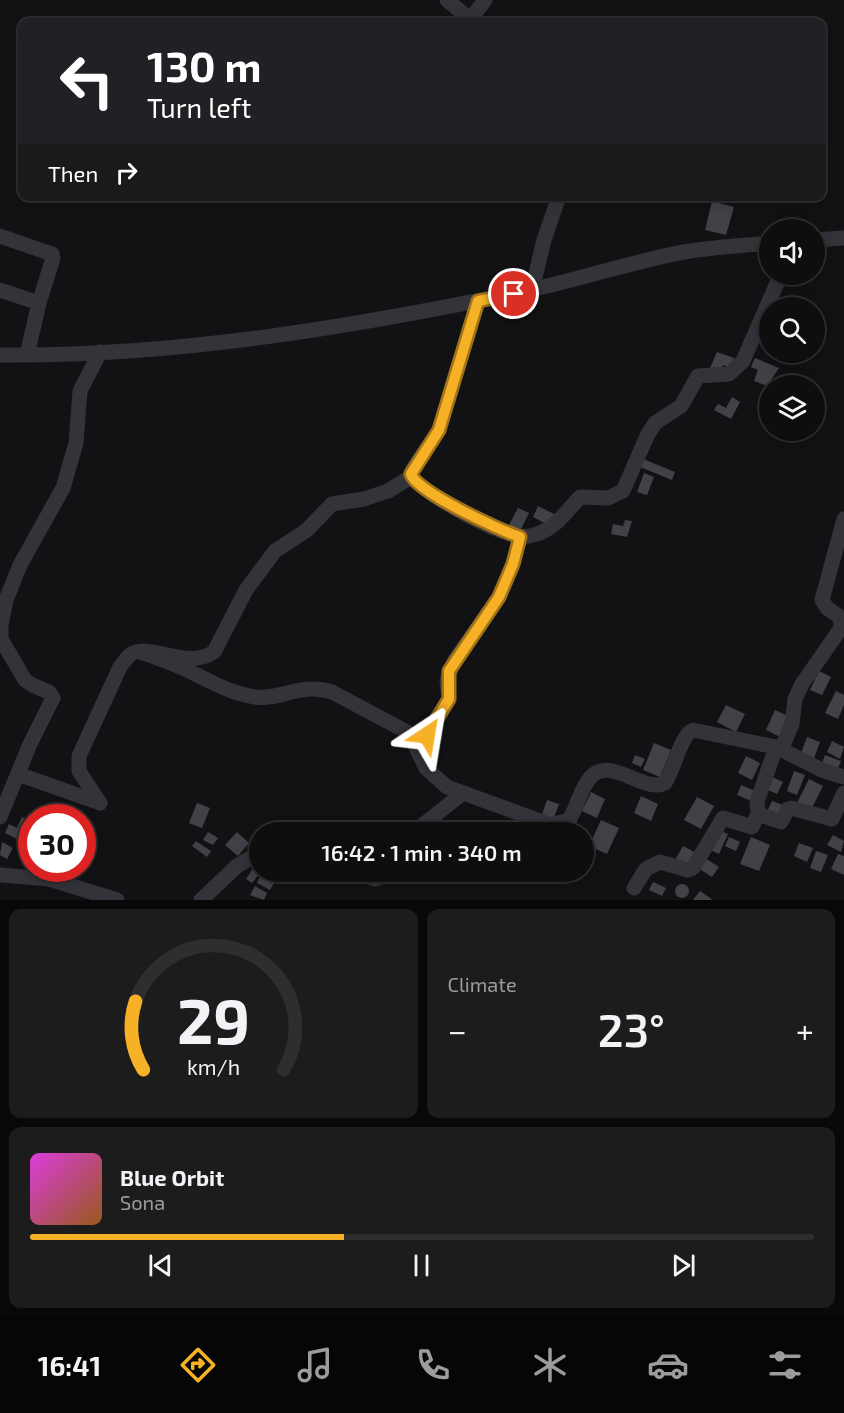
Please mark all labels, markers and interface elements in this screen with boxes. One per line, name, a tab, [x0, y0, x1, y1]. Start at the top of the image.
text: 130 m	[147, 40, 262, 90]
icon: left	[48, 42, 126, 120]
text: Turn left	[147, 91, 251, 123]
icon: right	[110, 156, 143, 189]
text: Then	[48, 160, 98, 186]
map controls	[759, 219, 825, 441]
button: sound	[759, 219, 825, 285]
pin	[488, 268, 539, 319]
icon: arrive	[497, 277, 530, 310]
button: search	[759, 297, 825, 363]
button: layers	[759, 375, 825, 441]
position arrow	[395, 703, 459, 767]
speed limit sign: 30	[18, 804, 96, 882]
text: 16:42 · 1 min · 340 m	[321, 839, 522, 865]
text: Climate	[448, 972, 517, 996]
text: 29	[177, 982, 250, 1057]
text: 23°	[598, 1002, 665, 1056]
text: −	[448, 1010, 467, 1050]
text: +	[796, 1010, 814, 1050]
text: km/h	[187, 1055, 240, 1080]
text: Blue Orbit	[120, 1164, 224, 1190]
text: Sona	[120, 1190, 165, 1214]
icon: previous	[144, 1249, 177, 1282]
icon: pause	[405, 1249, 438, 1282]
icon: next	[667, 1249, 700, 1282]
icon: directions	[177, 1344, 219, 1386]
icon: music	[294, 1344, 336, 1386]
icon: phone	[412, 1344, 454, 1386]
icon: climate	[529, 1344, 571, 1386]
icon: car	[647, 1344, 689, 1386]
icon: filters	[764, 1344, 806, 1386]
text: 16:41	[38, 1349, 101, 1381]

